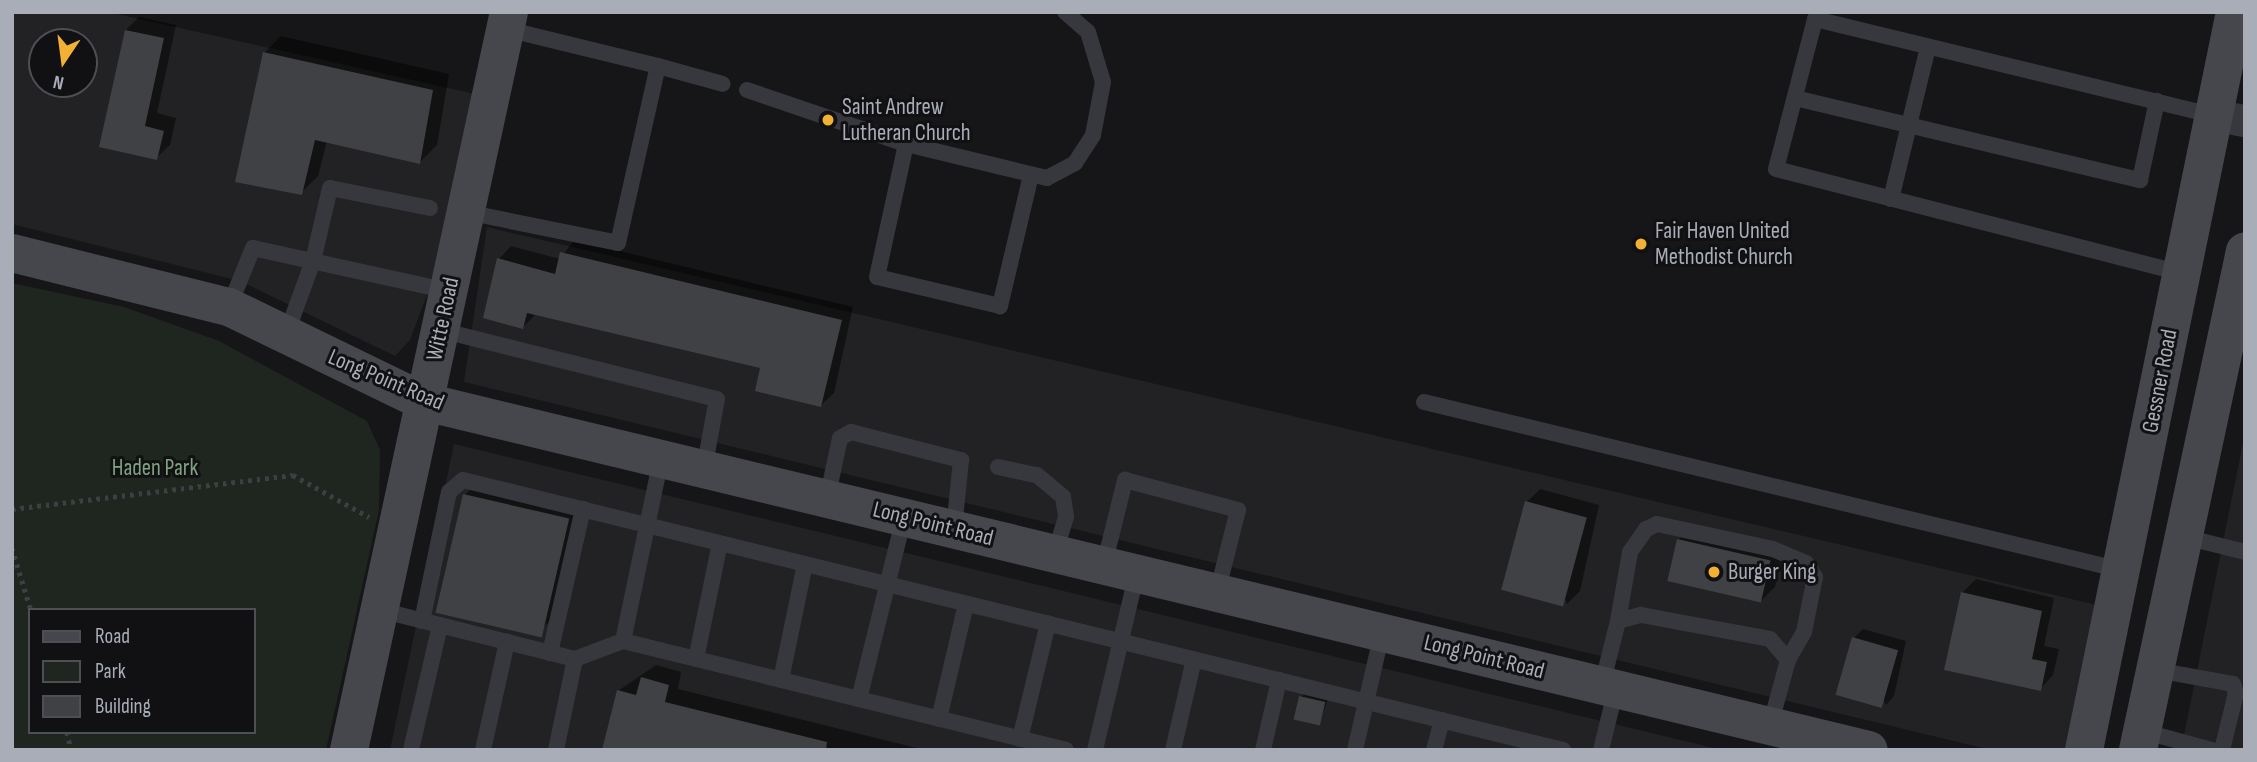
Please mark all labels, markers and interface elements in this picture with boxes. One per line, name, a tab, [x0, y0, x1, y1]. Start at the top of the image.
north arrow	[28, 28, 98, 98]
text: N	[51, 70, 66, 94]
place label: Saint Andrew Lutheran Church	[842, 93, 971, 147]
marker: Saint Andrew Lutheran Church	[820, 112, 836, 128]
place label: Fair Haven United Methodist Church	[1655, 217, 1793, 271]
marker: Fair Haven United Methodist Church	[1633, 236, 1649, 252]
street label: Witte Road	[421, 275, 465, 363]
street label: Gessner Road	[2136, 327, 2184, 435]
street label: Long Point Road	[324, 343, 448, 417]
park label: Haden Park	[112, 454, 198, 482]
street label: Long Point Road	[870, 496, 996, 552]
place label: Burger King	[1728, 558, 1816, 586]
marker: Burger King	[1706, 564, 1722, 580]
legend	[28, 608, 256, 734]
text: Road	[95, 624, 130, 649]
street label: Long Point Road	[1421, 629, 1547, 685]
text: Park	[95, 659, 126, 684]
text: Building	[95, 694, 151, 719]

